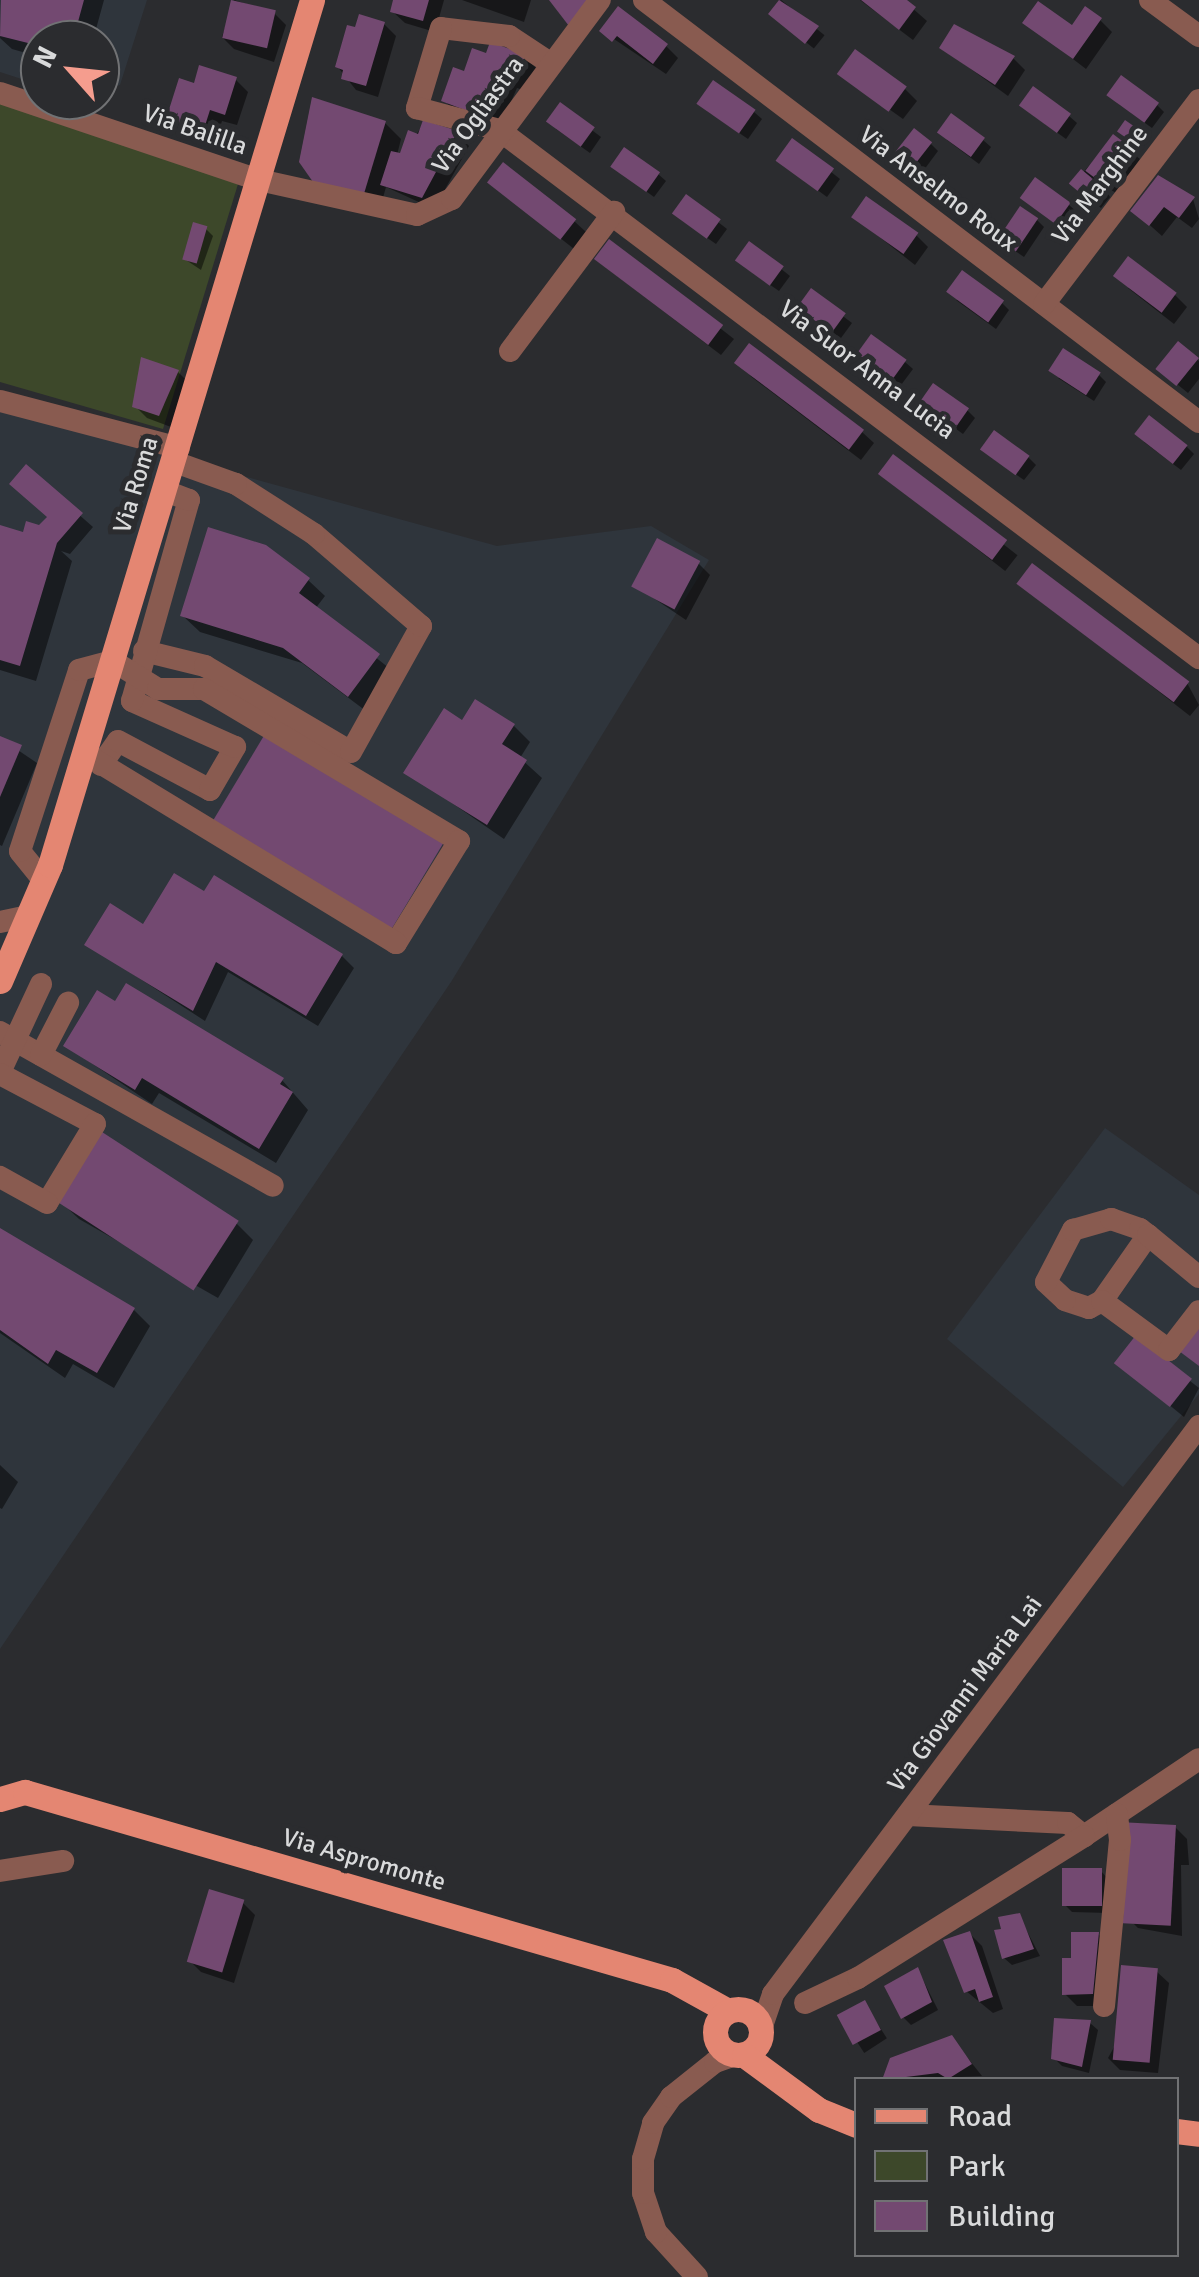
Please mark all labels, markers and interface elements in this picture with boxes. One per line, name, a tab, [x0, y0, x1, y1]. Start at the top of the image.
north arrow	[20, 20, 120, 120]
text: N	[25, 41, 65, 74]
street label: Via Ogliastra	[426, 51, 530, 179]
street label: Via Balilla	[139, 98, 251, 162]
street label: Via Anselmo Roux	[853, 120, 1023, 258]
street label: Via Marghine	[1046, 120, 1154, 250]
street label: Via Suor Anna Lucia	[773, 294, 961, 446]
street label: Via Roma	[107, 433, 165, 537]
street label: Via Giovanni Maria Lai	[881, 1590, 1049, 1798]
street label: Via Aspromonte	[279, 1822, 449, 1898]
legend	[854, 2077, 1179, 2257]
text: Road	[948, 2098, 1012, 2135]
text: Park	[948, 2148, 1006, 2185]
text: Building	[948, 2198, 1055, 2235]

